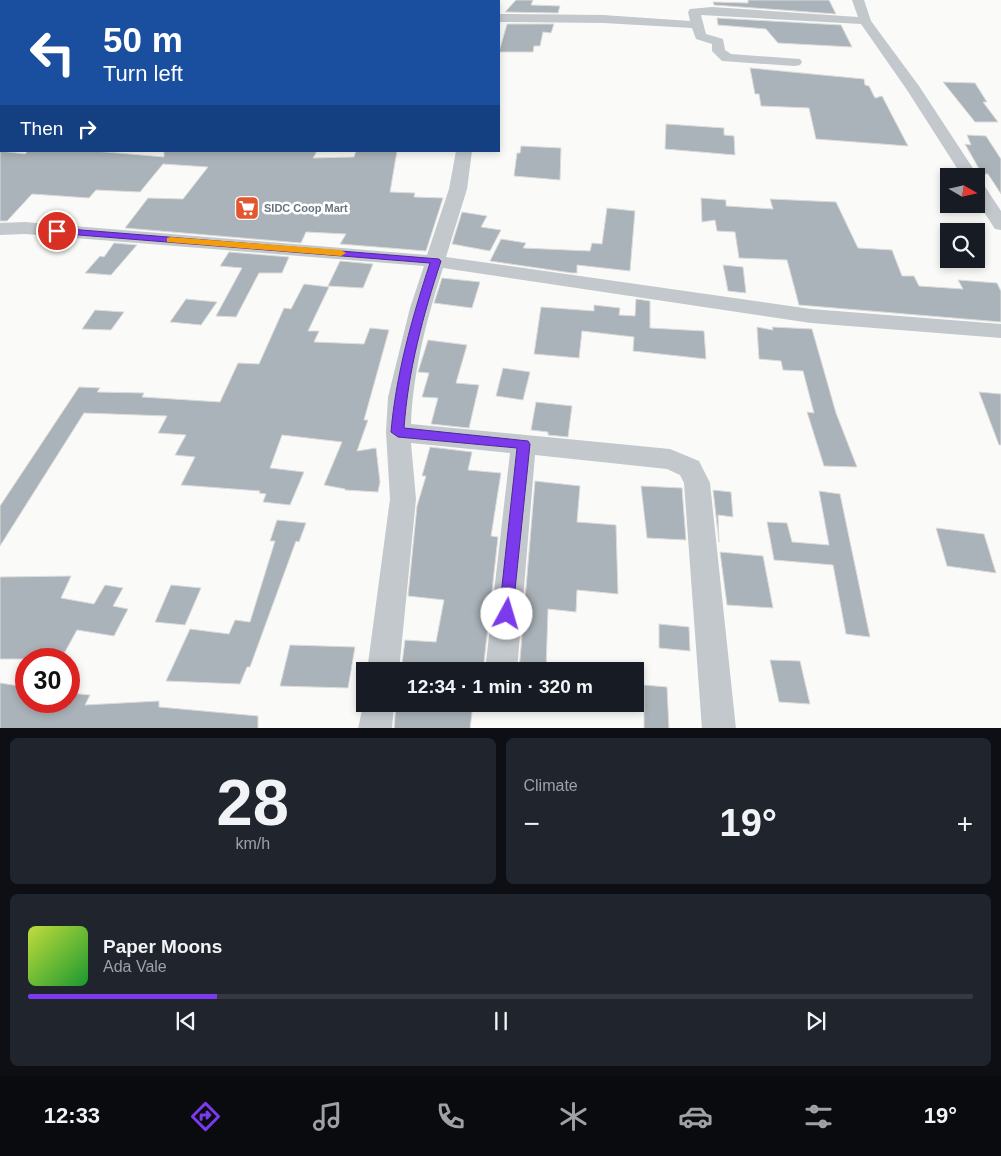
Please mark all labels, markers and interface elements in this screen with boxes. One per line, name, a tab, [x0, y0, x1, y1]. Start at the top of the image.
icon: left	[20, 20, 85, 85]
text: 50 m	[103, 20, 183, 59]
text: Turn left	[103, 61, 183, 86]
icon: right	[73, 115, 101, 143]
text: Then	[20, 118, 63, 139]
north arrow	[940, 168, 985, 212]
map controls	[940, 168, 985, 268]
supermarket icon: SIDC Coop Mart	[234, 195, 260, 221]
place label: SIDC Coop Mart	[264, 202, 348, 214]
pin	[36, 210, 78, 252]
icon: arrive	[43, 217, 71, 245]
button: search	[940, 223, 985, 268]
position arrow	[480, 587, 532, 639]
speed limit sign: 30	[15, 648, 80, 713]
text: 12:34 · 1 min · 320 m	[407, 676, 593, 697]
text: 28	[217, 766, 289, 839]
text: Climate	[524, 777, 578, 794]
text: 19°	[720, 802, 777, 844]
text: −	[524, 808, 540, 839]
text: +	[957, 808, 973, 839]
text: km/h	[235, 835, 270, 852]
text: Paper Moons	[103, 936, 222, 957]
text: Ada Vale	[103, 958, 167, 975]
icon: previous	[172, 1007, 200, 1035]
icon: pause	[487, 1007, 515, 1035]
icon: next	[802, 1007, 830, 1035]
icon: directions	[188, 1099, 223, 1134]
icon: music	[310, 1099, 345, 1134]
icon: phone	[433, 1099, 468, 1134]
icon: climate	[556, 1099, 591, 1134]
icon: car	[678, 1099, 713, 1134]
icon: filters	[801, 1099, 836, 1134]
text: 12:33	[44, 1103, 100, 1128]
text: 19°	[924, 1103, 957, 1128]

